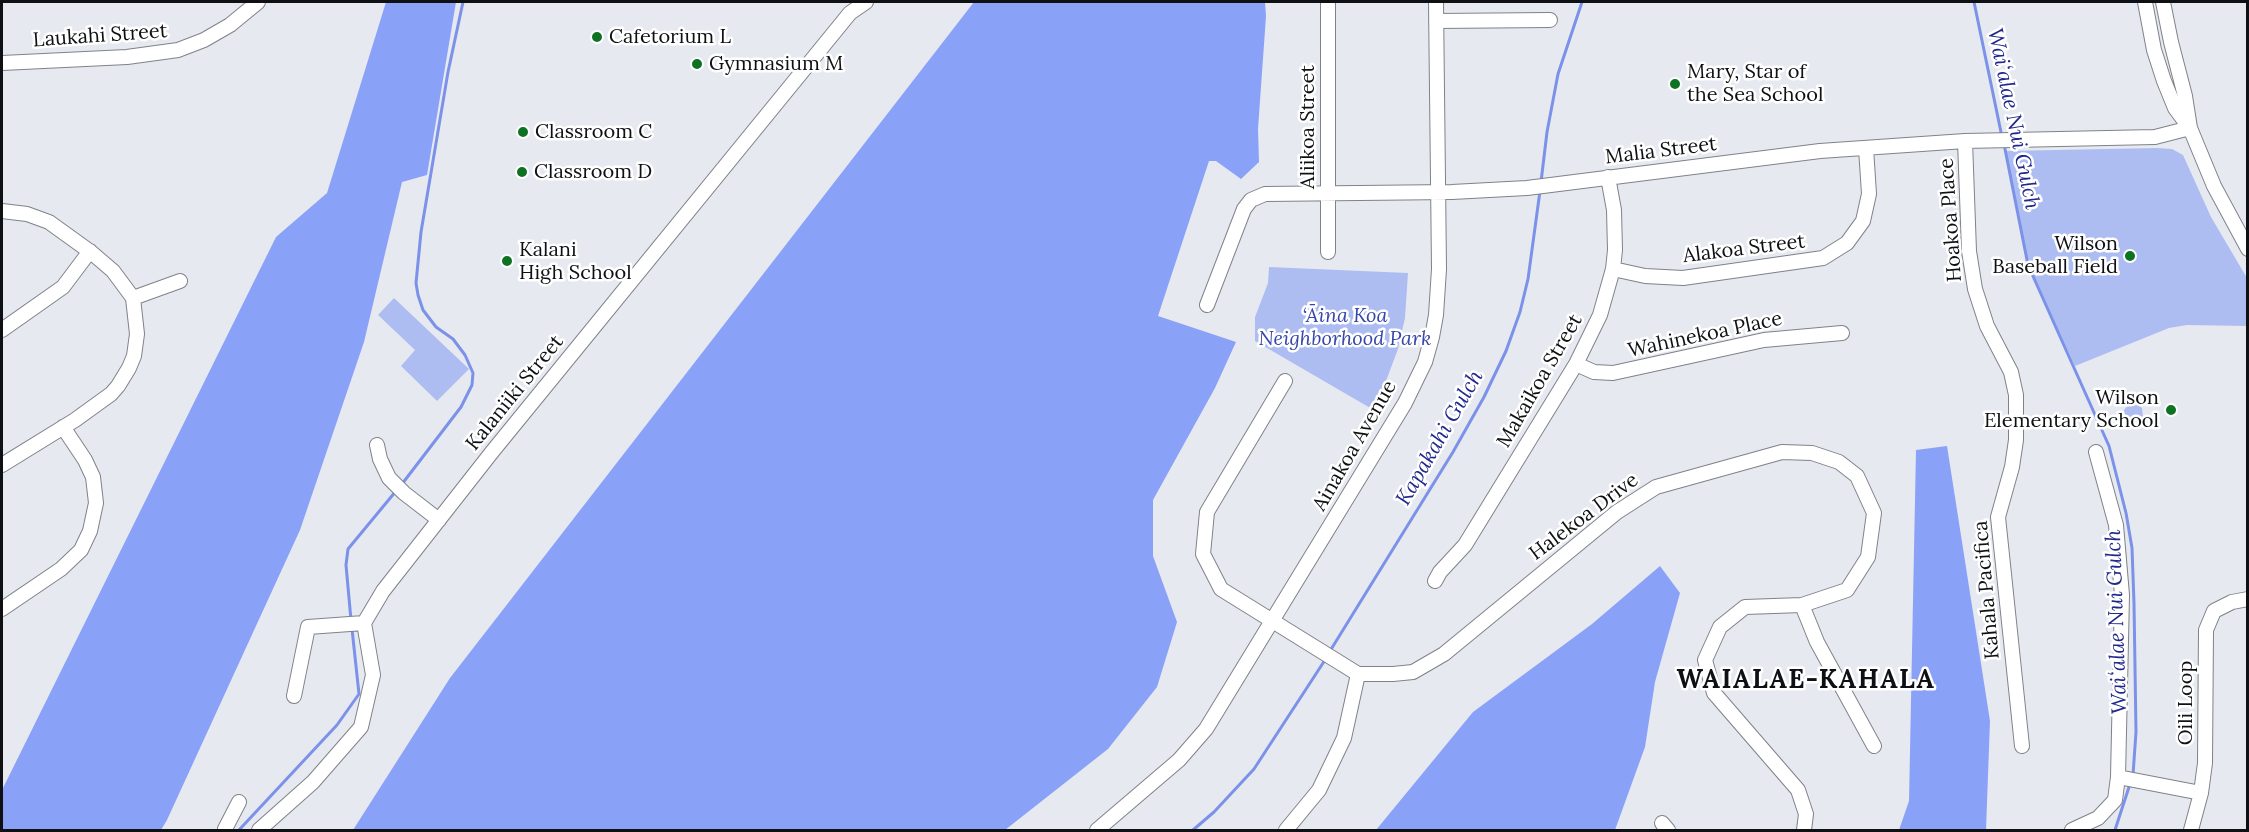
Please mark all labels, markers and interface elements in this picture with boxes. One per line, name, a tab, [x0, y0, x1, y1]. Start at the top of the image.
street label: Laukahi Street	[32, 19, 168, 53]
place label: Cafetorium L	[609, 25, 731, 49]
water label: Waiʻalae Nui Gulch	[1981, 26, 2045, 212]
marker: Cafetorium L	[590, 30, 604, 44]
place label: Gymnasium M	[709, 52, 843, 76]
marker: Gymnasium M	[690, 57, 704, 71]
place label: Mary, Star of the Sea School	[1687, 60, 1823, 107]
street label: Aliikoa Street	[1296, 65, 1320, 189]
marker: Mary, Star of the Sea School	[1668, 77, 1682, 91]
place label: Classroom C	[535, 120, 652, 144]
marker: Classroom C	[516, 125, 530, 139]
street label: Malia Street	[1604, 132, 1718, 170]
street label: Hoakoa Place	[1935, 157, 1967, 283]
place label: Classroom D	[534, 160, 652, 184]
marker: Classroom D	[515, 165, 529, 179]
street label: Alakoa Street	[1682, 230, 1806, 268]
place label: Wilson Baseball Field	[1992, 232, 2118, 279]
place label: Kalani High School	[519, 238, 632, 285]
marker: Wilson Baseball Field	[2123, 249, 2137, 263]
marker: Kalani High School	[500, 254, 514, 268]
park label: ‘Āina Koa Neighborhood Park	[1259, 304, 1431, 351]
street label: Wahinekoa Place	[1626, 307, 1784, 363]
street label: Makaikoa Street	[1492, 310, 1588, 452]
street label: Kalaniiki Street	[461, 330, 569, 456]
water label: Kapakahi Gulch	[1391, 366, 1489, 510]
street label: Ainakoa Avenue	[1308, 377, 1402, 515]
place label: Wilson Elementary School	[1984, 386, 2159, 433]
marker: Wilson Elementary School	[2164, 403, 2178, 417]
street label: Halekoa Drive	[1525, 468, 1643, 566]
street label: Kahala Pacifica	[1969, 520, 2005, 660]
water label: Waiʻalae Nui Gulch	[2101, 529, 2133, 715]
street label: Oili Loop	[2174, 661, 2198, 745]
district label: WAIALAE-KAHALA	[1677, 665, 1935, 697]

